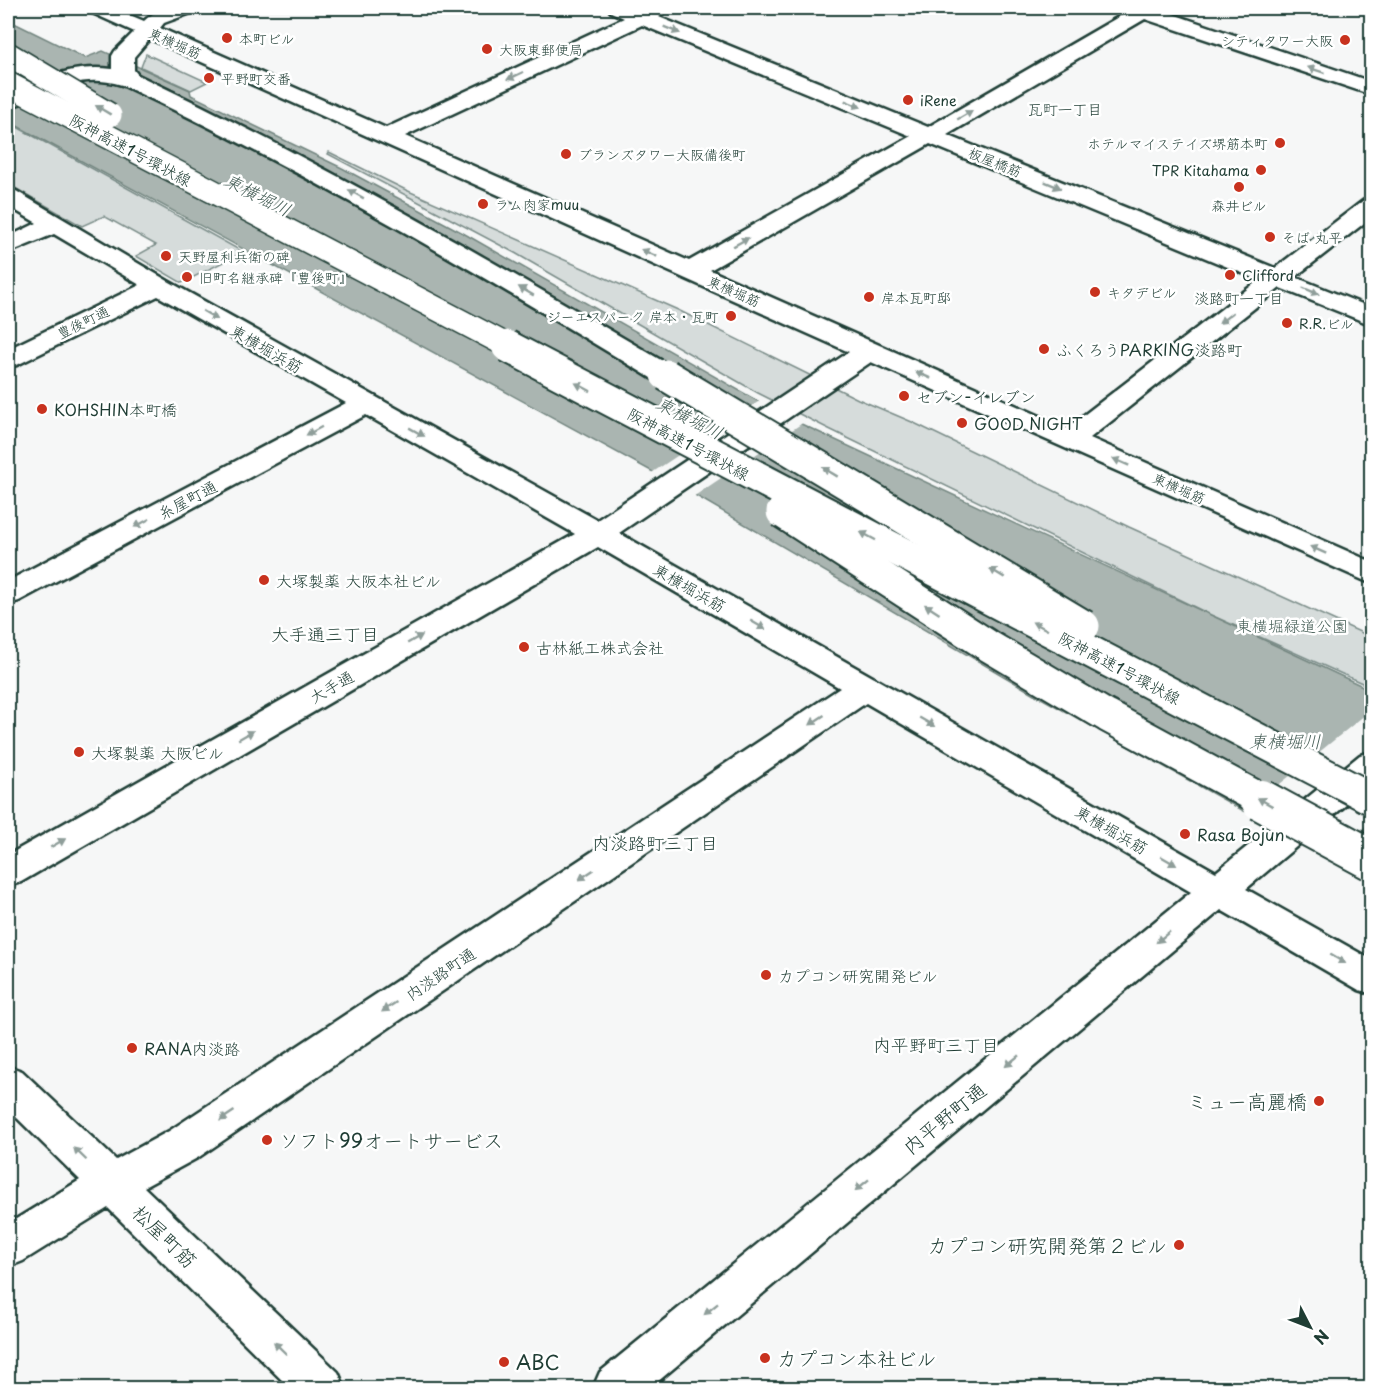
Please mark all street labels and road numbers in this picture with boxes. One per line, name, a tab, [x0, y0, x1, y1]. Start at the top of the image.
street label: 東横堀筋	[145, 22, 205, 64]
street label: 阪神高速1号環状線	[66, 107, 196, 191]
street label: 板屋橋筋	[965, 142, 1025, 182]
street label: 東横堀筋	[704, 270, 764, 312]
street label: 豊後町通	[53, 300, 113, 344]
street label: 東横堀浜筋	[226, 318, 308, 378]
street label: 阪神高速1号環状線	[624, 401, 754, 485]
street label: 東横堀筋	[1149, 467, 1209, 509]
street label: 糸屋町通	[153, 473, 221, 525]
street label: 東横堀浜筋	[649, 557, 731, 617]
street label: 阪神高速1号環状線	[1055, 625, 1185, 709]
street label: 大手通	[304, 664, 358, 708]
street label: 東横堀浜筋	[1071, 799, 1153, 859]
street label: 内淡路町通	[400, 941, 480, 1005]
street label: 内平野町通	[896, 1075, 992, 1161]
street label: 松屋町筋	[126, 1197, 204, 1275]

